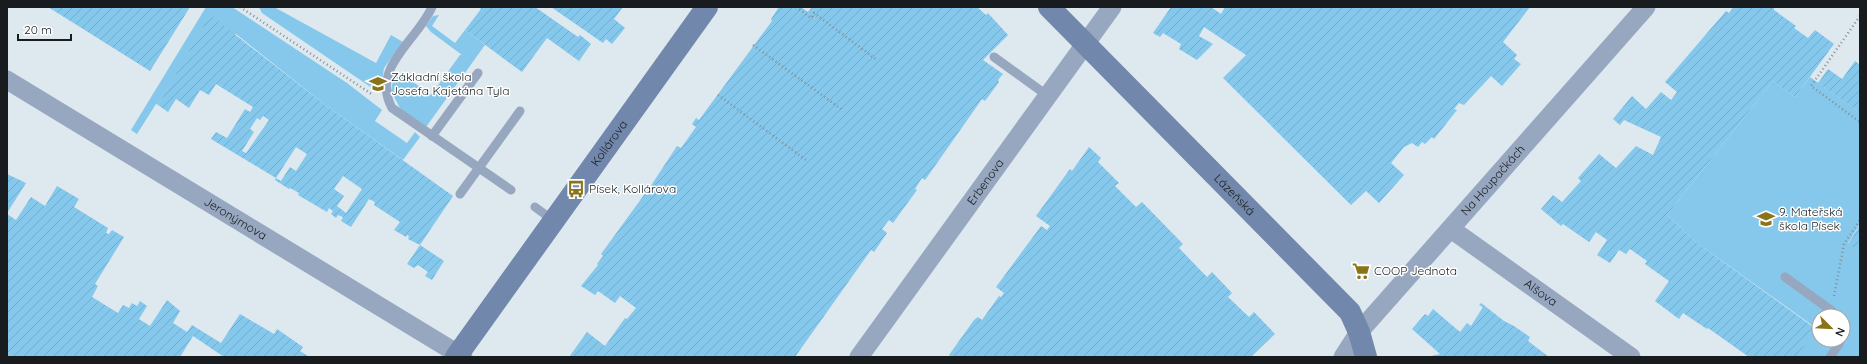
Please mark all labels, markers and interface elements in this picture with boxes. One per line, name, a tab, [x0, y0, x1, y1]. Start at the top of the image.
scale bar	[18, 16, 71, 42]
text: 20 m	[24, 22, 52, 37]
place label: Základní škola Josefa Kajetána Tyla	[391, 69, 510, 98]
school or university icon: Základní škola Josefa Kajetána Tyla	[368, 74, 388, 94]
street label: Kollárova	[587, 117, 630, 169]
street label: Na Houpačkách	[1457, 142, 1528, 219]
street label: Erbenova	[963, 156, 1007, 208]
street label: Lázeňská	[1211, 171, 1259, 218]
bus stop icon: Písek, Kollárova	[566, 179, 586, 199]
place label: Písek, Kollárova	[589, 181, 676, 196]
street label: Jeronýmova	[201, 193, 270, 243]
place label: 9. Mateřská škola Písek	[1779, 204, 1843, 233]
school or university icon: 9. Mateřská škola Písek	[1756, 209, 1776, 229]
supermarket icon: COOP Jednota	[1351, 261, 1371, 281]
place label: COOP Jednota	[1374, 263, 1457, 278]
street label: Alšova	[1522, 276, 1560, 309]
north arrow	[1811, 308, 1851, 348]
text: N	[1832, 326, 1848, 339]

